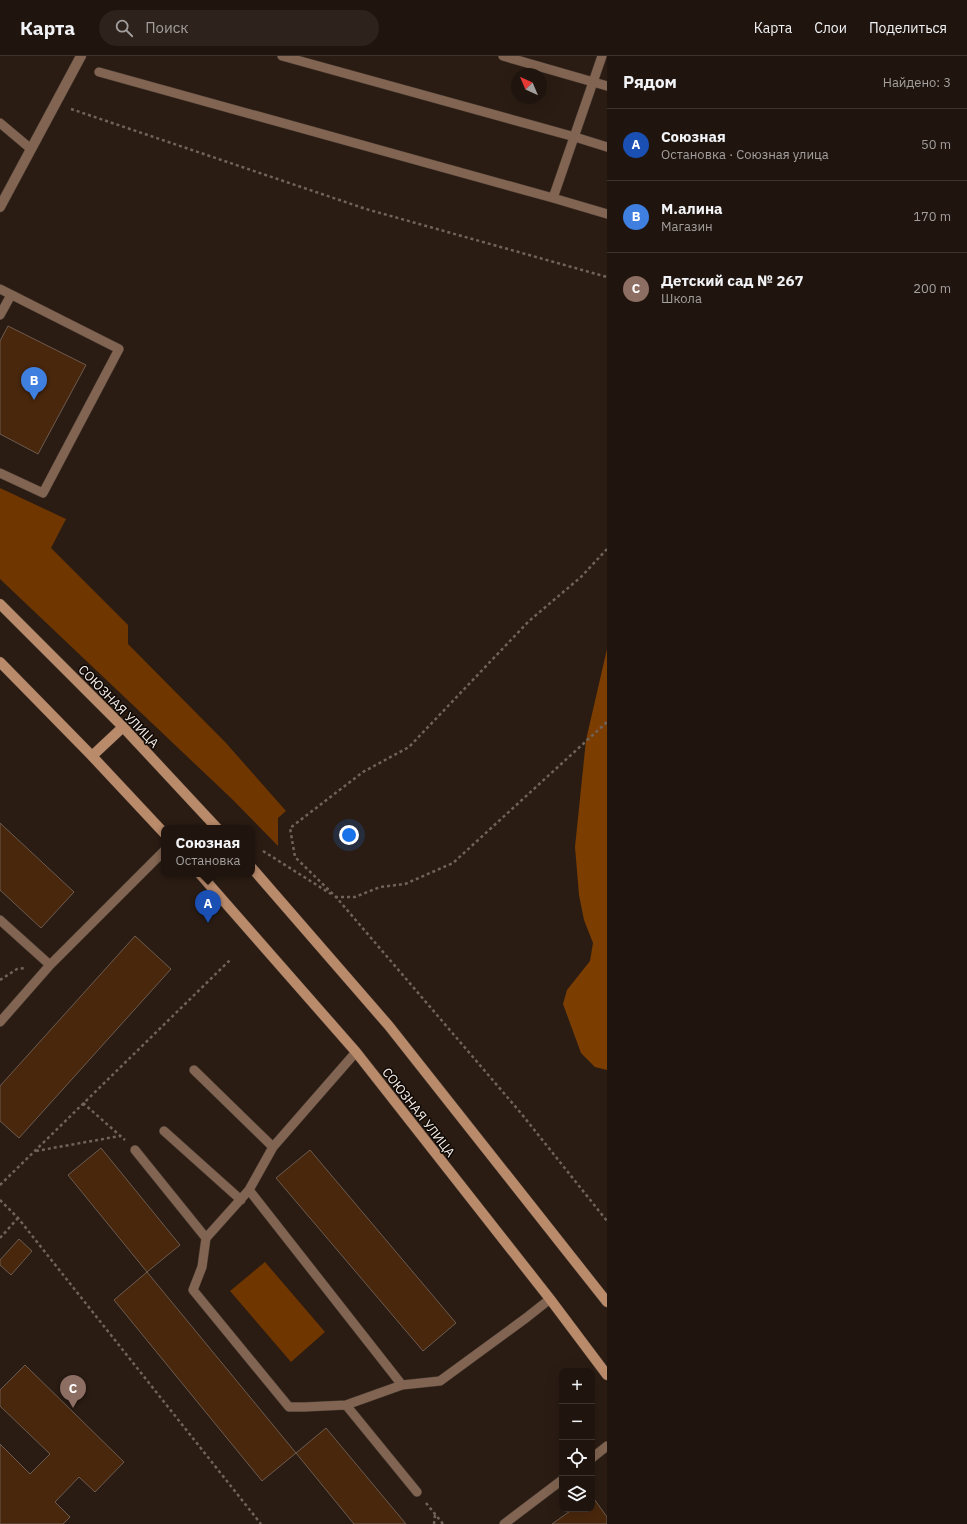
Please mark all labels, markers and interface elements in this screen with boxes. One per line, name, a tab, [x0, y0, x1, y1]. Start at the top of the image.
search box	[99, 10, 379, 46]
text: Карта	[20, 16, 75, 40]
icon: search	[113, 17, 135, 39]
text: Поиск	[145, 18, 189, 37]
text: Карта	[754, 19, 792, 37]
text: Слои	[814, 19, 847, 37]
text: Поделиться	[869, 19, 947, 37]
north arrow	[511, 68, 547, 104]
text: Рядом	[623, 71, 677, 93]
text: Найдено: 3	[883, 74, 951, 91]
text: Союзная	[661, 127, 726, 146]
text: A	[632, 136, 640, 153]
text: 50 m	[921, 136, 951, 153]
text: Остановка · Союзная улица	[661, 146, 829, 163]
text: М.алина	[661, 199, 723, 218]
text: B	[632, 208, 640, 225]
text: 170 m	[913, 208, 951, 225]
text: Магазин	[661, 218, 713, 235]
text: Детский сад № 267	[661, 271, 803, 290]
text: C	[632, 280, 640, 297]
text: 200 m	[913, 280, 951, 297]
text: Школа	[661, 290, 702, 307]
pin: B	[21, 367, 47, 400]
street label: СОЮЗНАЯ УЛИЦА	[75, 661, 163, 752]
popup	[161, 825, 255, 877]
your location	[339, 825, 359, 845]
text: Союзная	[176, 833, 240, 852]
text: Остановка	[176, 852, 240, 869]
pin: A	[195, 890, 221, 923]
street label: СОЮЗНАЯ УЛИЦА	[378, 1064, 459, 1161]
map controls	[559, 1368, 595, 1512]
button: +	[559, 1368, 595, 1404]
pin: C	[60, 1375, 86, 1408]
button: −	[559, 1404, 595, 1440]
button: locate	[559, 1440, 595, 1476]
button: layers	[559, 1476, 595, 1512]

